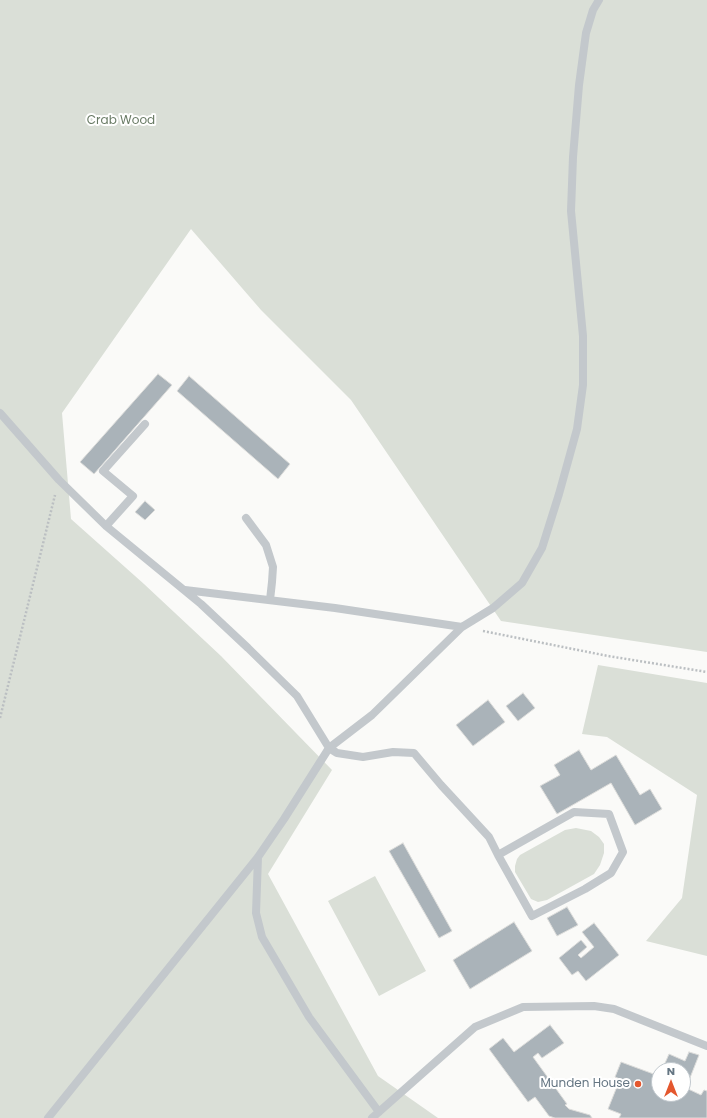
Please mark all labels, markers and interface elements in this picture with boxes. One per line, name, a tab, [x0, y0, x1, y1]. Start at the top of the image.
park label: Crab Wood	[87, 114, 155, 128]
north arrow	[651, 1062, 691, 1102]
text: N	[667, 1063, 675, 1079]
place label: Munden House	[541, 1077, 630, 1091]
marker: Munden House	[633, 1079, 643, 1089]

